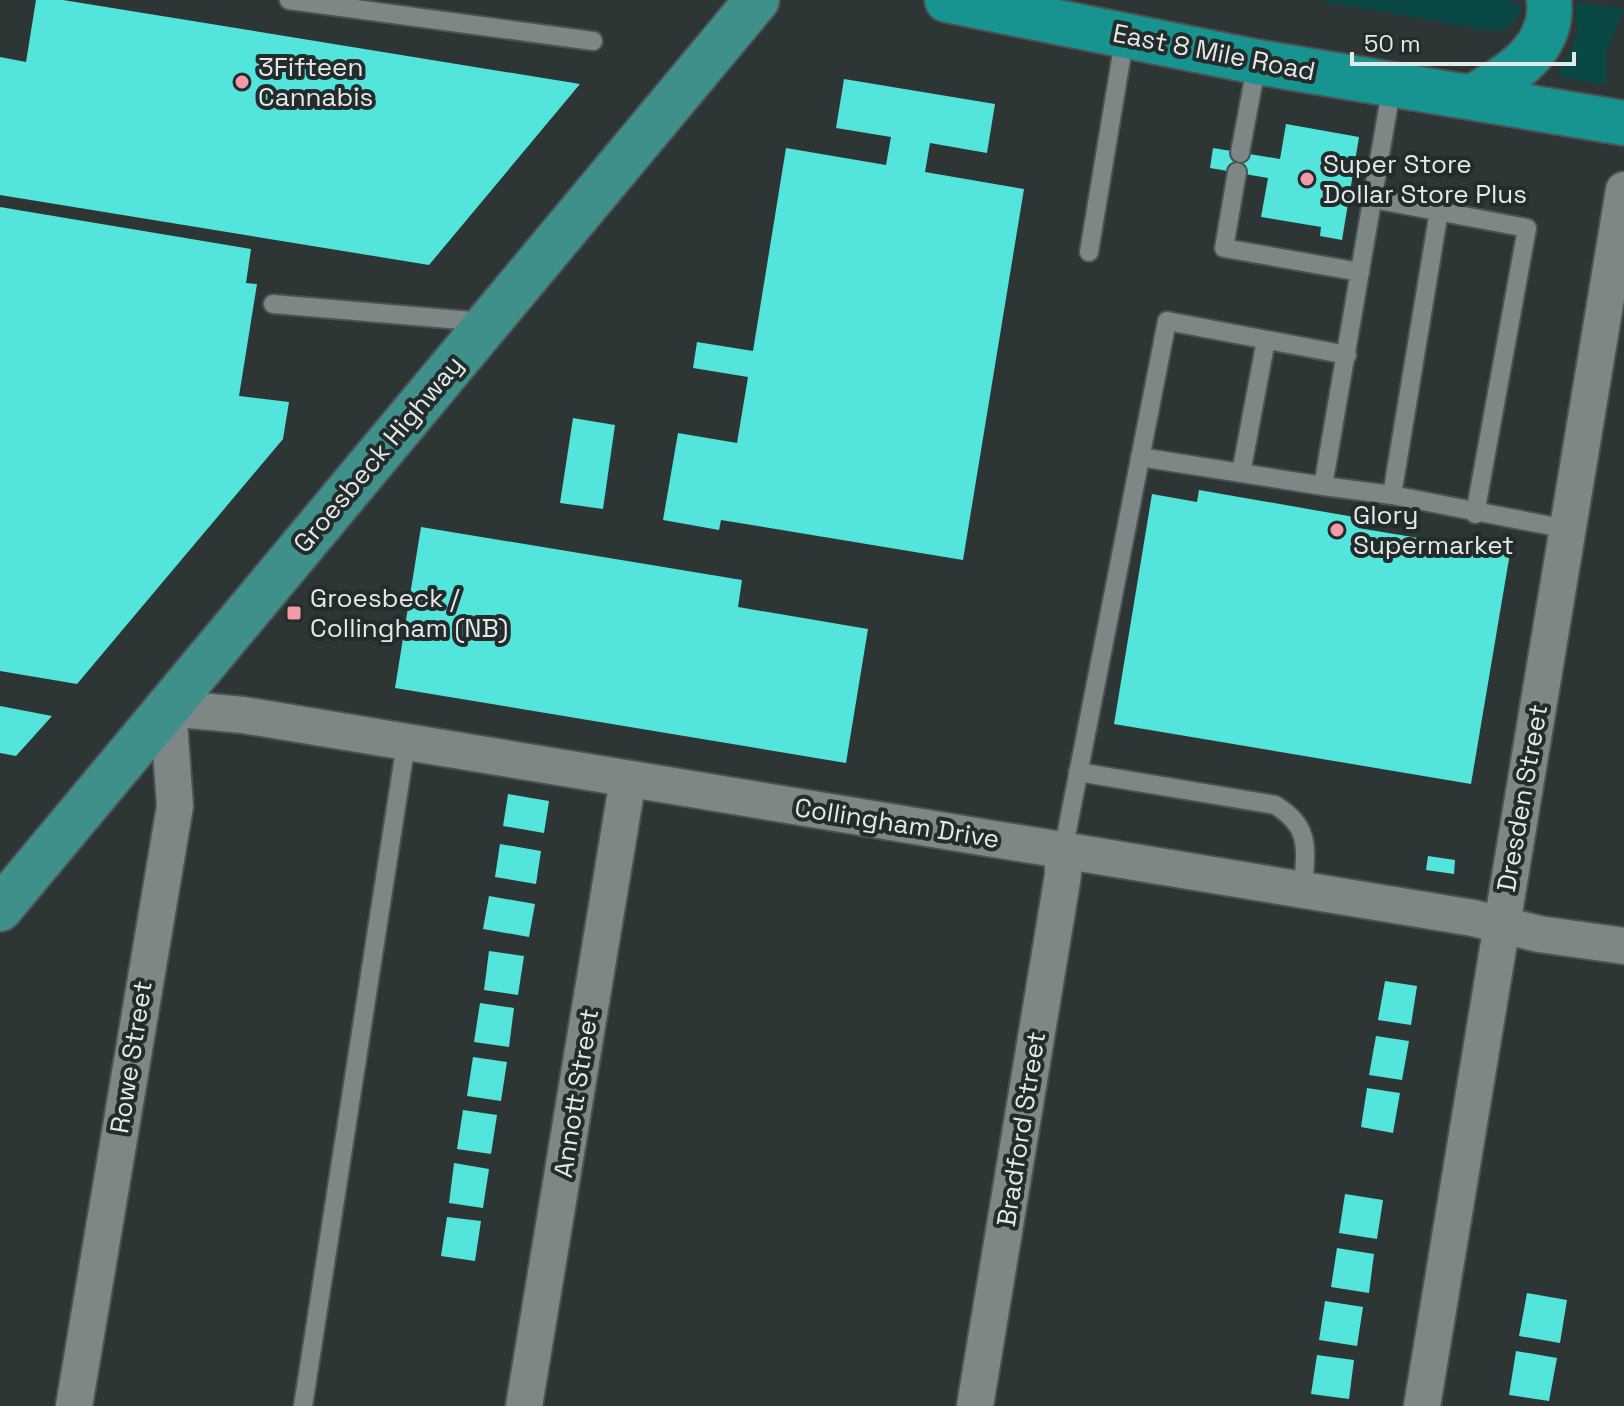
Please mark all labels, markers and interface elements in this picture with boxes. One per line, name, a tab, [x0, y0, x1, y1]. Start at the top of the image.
street label: East 8 Mile Road	[1110, 16, 1318, 88]
scale bar	[1352, 16, 1574, 66]
text: 50 m	[1364, 28, 1421, 59]
place label: 3Fifteen Cannabis	[258, 50, 373, 114]
marker: 3Fifteen Cannabis	[233, 73, 251, 91]
place label: Super Store Dollar Store Plus	[1323, 147, 1527, 211]
marker: Super Store Dollar Store Plus	[1298, 170, 1316, 188]
street label: Groesbeck Highway	[286, 348, 470, 560]
place label: Glory Supermarket	[1353, 498, 1514, 562]
marker: Glory Supermarket	[1328, 521, 1346, 539]
place label: Groesbeck / Collingham (NB)	[310, 581, 508, 645]
marker: Groesbeck / Collingham (NB)	[285, 604, 303, 622]
street label: Dresden Street	[1489, 702, 1555, 894]
street label: Collingham Drive	[792, 790, 1002, 856]
street label: Rowe Street	[102, 978, 160, 1136]
street label: Annott Street	[546, 1006, 606, 1180]
street label: Bradford Street	[989, 1029, 1053, 1229]

